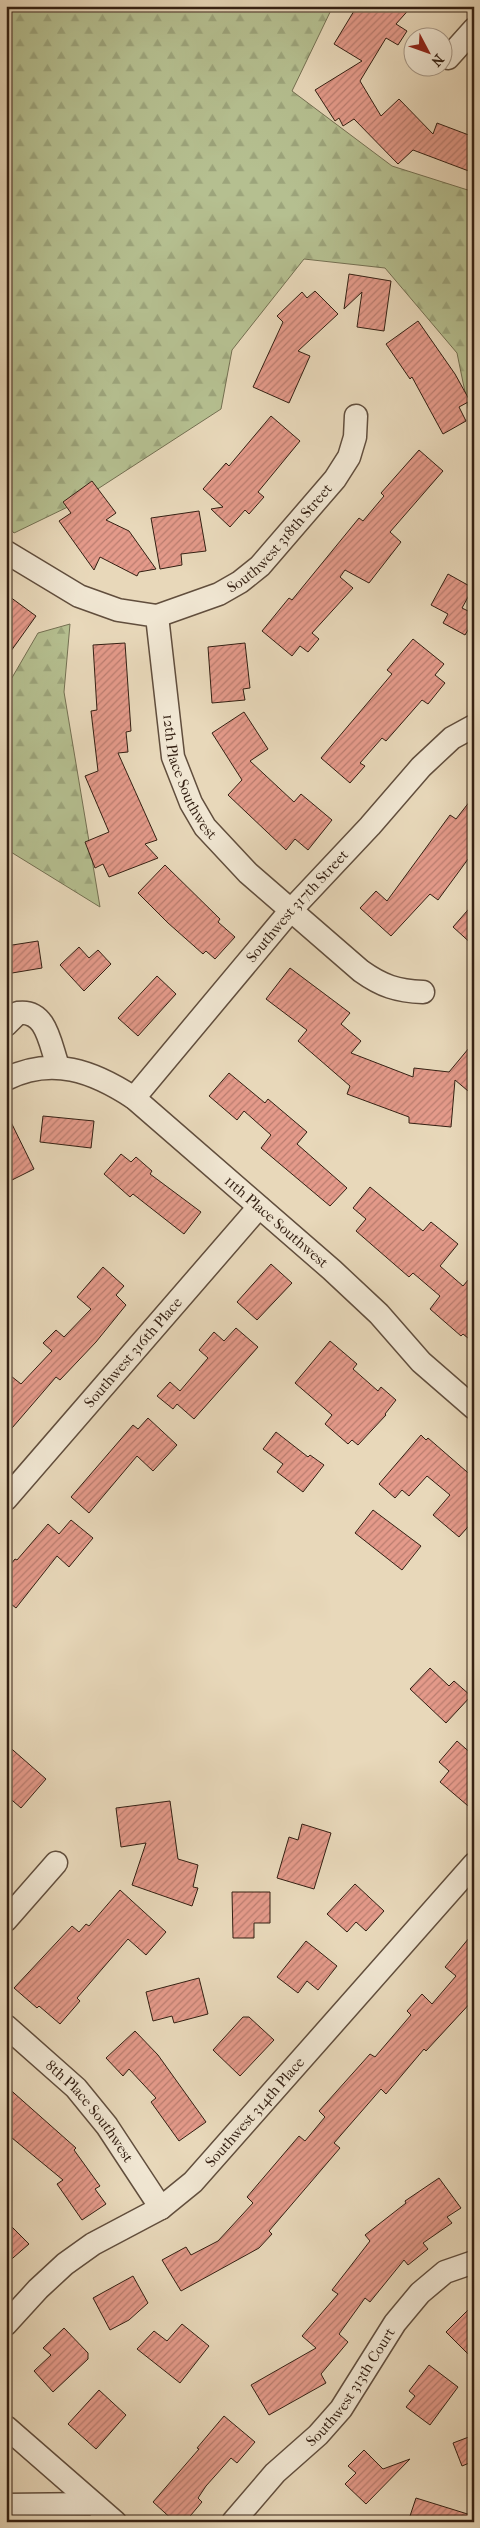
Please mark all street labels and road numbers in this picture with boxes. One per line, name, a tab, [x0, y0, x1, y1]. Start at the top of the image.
street label: Southwest 318th Street	[224, 479, 336, 597]
street label: 12th Place Southwest	[159, 713, 221, 844]
street label: Southwest 317th Street	[242, 845, 353, 966]
street label: 11th Place Southwest	[221, 1172, 332, 1272]
street label: Southwest 316th Place	[80, 1293, 186, 1411]
street label: Southwest 314th Place	[201, 2053, 309, 2171]
street label: 8th Place Southwest	[42, 2056, 138, 2166]
street label: Southwest 313th Court	[302, 2324, 399, 2450]

